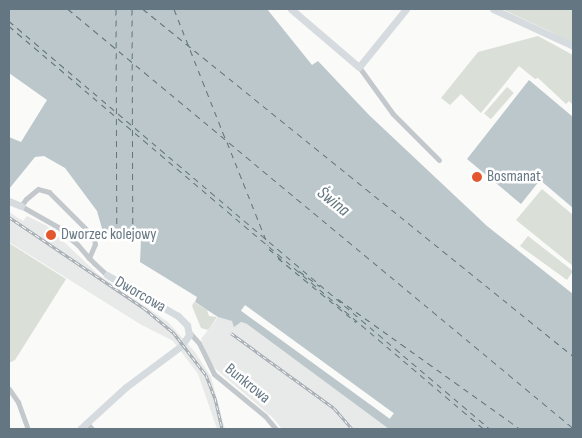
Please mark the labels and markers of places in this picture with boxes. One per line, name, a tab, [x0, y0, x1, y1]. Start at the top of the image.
place label: Bosmanat	[487, 167, 541, 187]
marker: Bosmanat	[471, 171, 483, 183]
place label: Dworzec kolejowy	[61, 225, 156, 245]
marker: Dworzec kolejowy	[45, 229, 57, 241]

